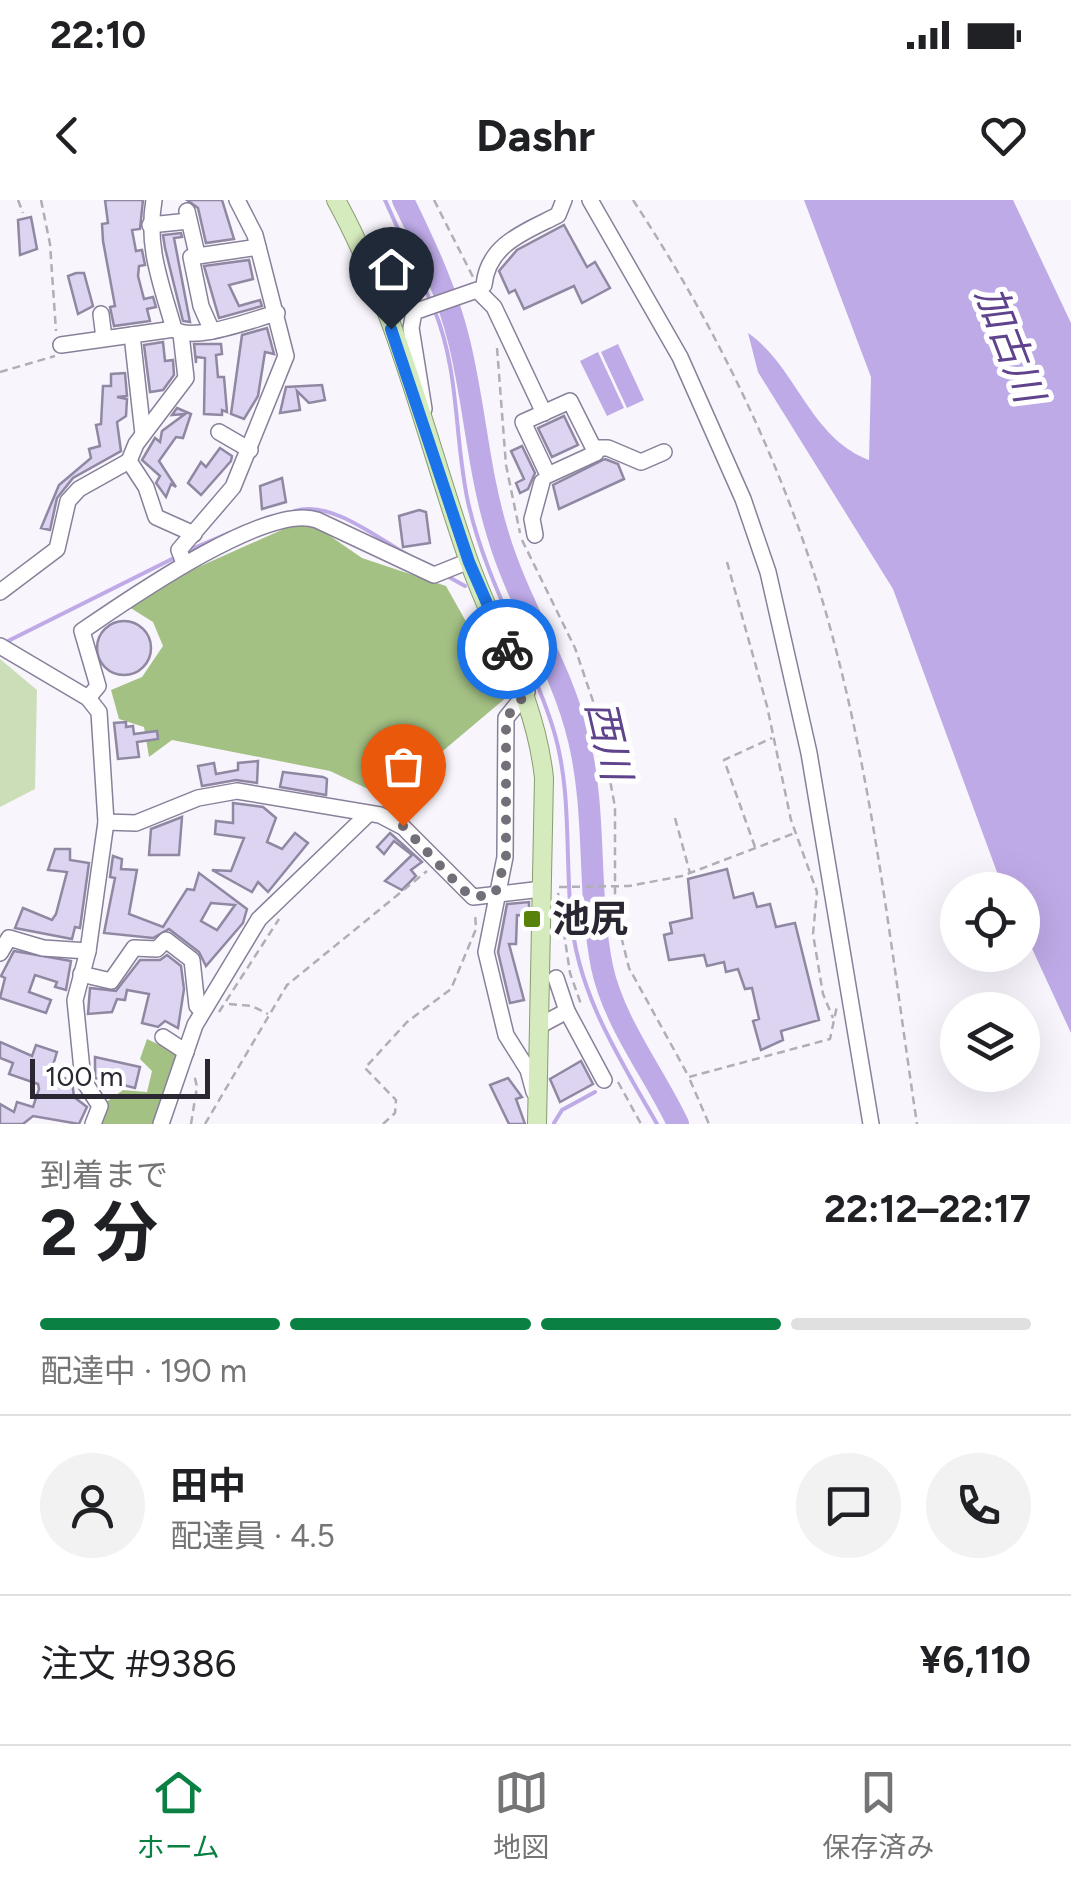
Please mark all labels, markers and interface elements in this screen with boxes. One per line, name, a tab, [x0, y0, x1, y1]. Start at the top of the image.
text: 22:10	[50, 12, 146, 58]
icon: back	[40, 108, 95, 163]
text: Dashr	[476, 108, 595, 162]
icon: heart	[976, 108, 1031, 163]
pin	[349, 227, 434, 330]
icon: home	[364, 242, 419, 297]
water label: 加古川	[966, 279, 1055, 412]
courier	[457, 599, 557, 699]
icon: bike	[480, 622, 535, 677]
water label: 西川	[577, 696, 642, 788]
pin	[361, 724, 446, 827]
icon: bag	[376, 739, 431, 794]
map controls	[940, 872, 1040, 1092]
button: locate	[940, 872, 1040, 972]
place label: 池尻	[552, 896, 628, 942]
marker: 池尻	[521, 908, 543, 930]
button: layers	[940, 992, 1040, 1092]
scale bar	[30, 1054, 210, 1098]
text: 100 m	[45, 1059, 123, 1093]
text: 到着まで	[40, 1156, 168, 1194]
text: 22:12–22:17	[824, 1186, 1031, 1232]
text: 2 分	[40, 1193, 158, 1271]
text: 配達中 · 190 m	[40, 1352, 247, 1390]
button: person	[40, 1453, 145, 1558]
button: chat	[796, 1453, 901, 1558]
button: phone	[926, 1453, 1031, 1558]
text: 田中	[170, 1463, 246, 1509]
text: 配達員 · 4.5	[170, 1517, 335, 1555]
text: ¥6,110	[920, 1637, 1031, 1683]
text: 注文 #9386	[40, 1641, 236, 1687]
tab: ホーム	[137, 1765, 220, 1865]
tab: 地図	[493, 1765, 549, 1865]
tab: 保存済み	[822, 1765, 934, 1865]

